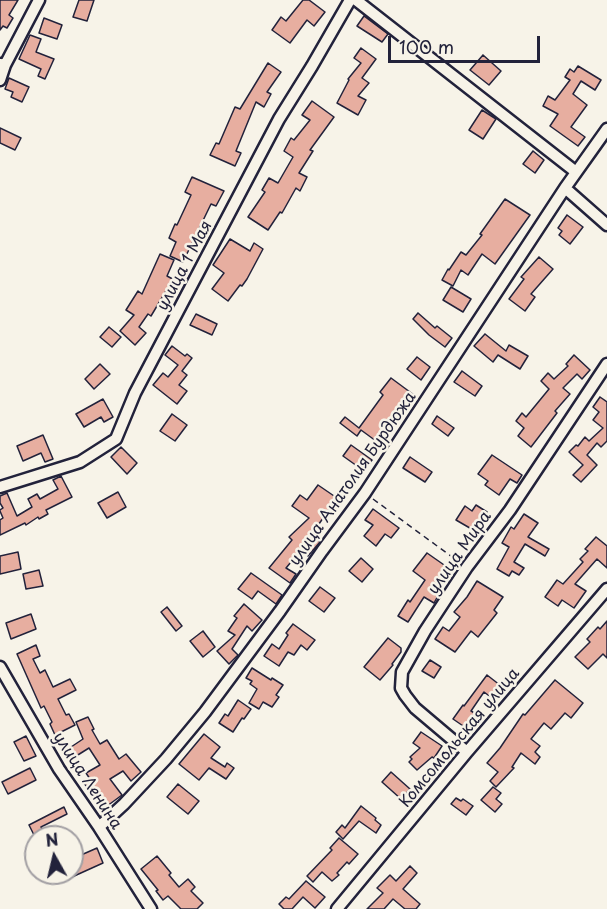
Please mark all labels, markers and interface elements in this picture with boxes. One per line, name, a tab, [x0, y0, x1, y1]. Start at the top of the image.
scale bar	[391, 24, 542, 62]
text: 100 m	[399, 33, 454, 60]
street label: улица 1 Мая	[153, 218, 217, 314]
street label: улица Анатолия Бурдюжа	[285, 388, 421, 570]
street label: улица Мира	[424, 508, 496, 598]
street label: Комсомольская улица	[396, 665, 524, 811]
street label: улица Ленина	[48, 729, 126, 833]
north arrow	[24, 825, 84, 885]
text: N	[44, 826, 60, 852]

